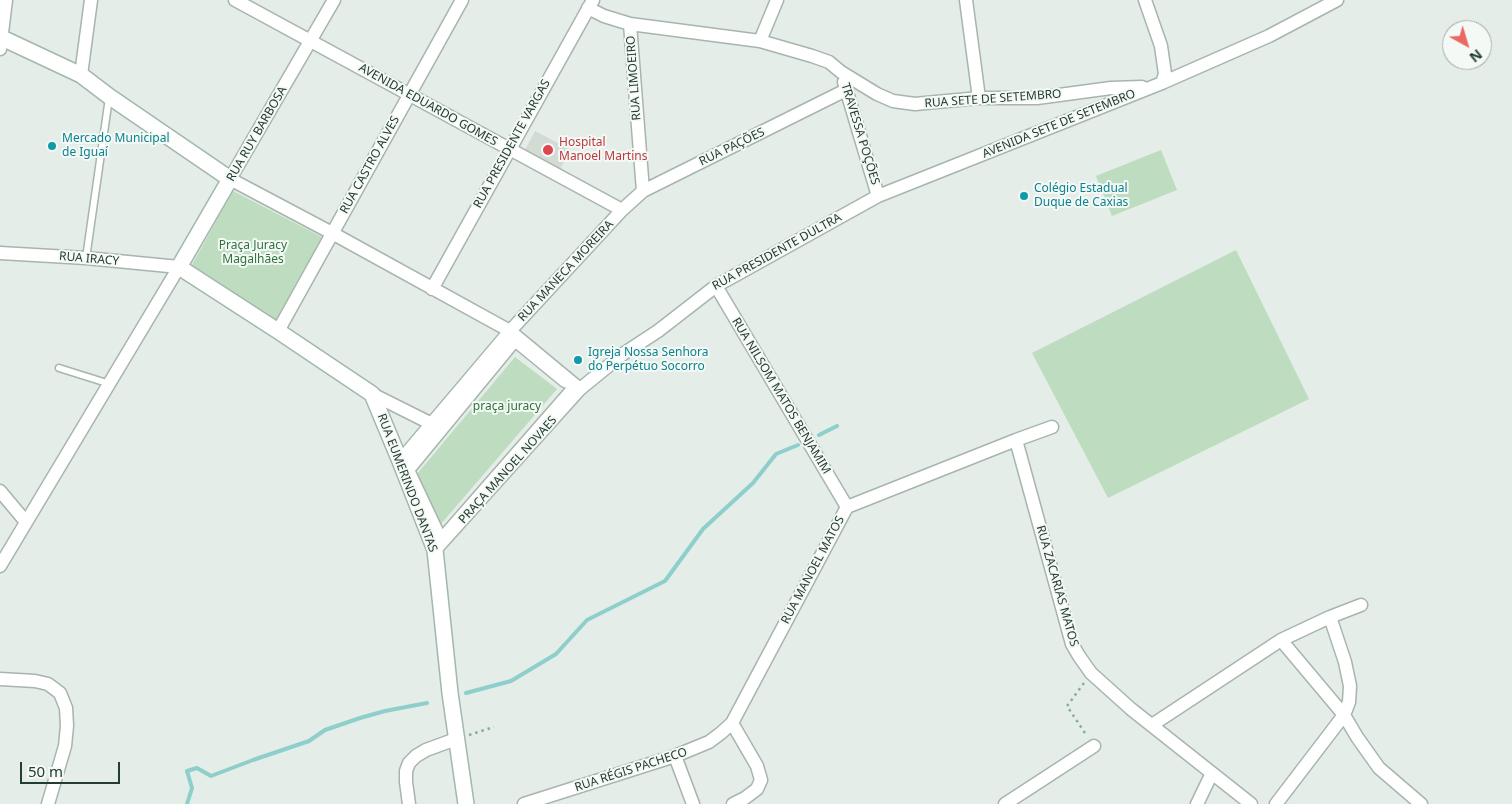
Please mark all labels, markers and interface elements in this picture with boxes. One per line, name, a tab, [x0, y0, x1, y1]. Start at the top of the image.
north arrow	[1442, 20, 1492, 70]
street label: RUA LIMOEIRO	[624, 35, 644, 121]
text: N	[1466, 45, 1487, 67]
street label: AVENIDA EDUARDO GOMES	[356, 61, 500, 149]
street label: RUA PRESIDENTE VARGAS	[471, 77, 553, 211]
street label: TRAVESSA POÇÕES	[838, 81, 882, 187]
street label: RUA RUY BARBOSA	[224, 84, 290, 184]
street label: RUA SETE DE SETEMBRO	[924, 87, 1062, 111]
street label: AVENIDA SETE DE SETEMBRO	[980, 87, 1138, 161]
street label: RUA CASTRO ALVES	[337, 114, 403, 216]
street label: RUA PAÇÕES	[697, 125, 767, 169]
place label: Mercado Municipal de Iguaí	[62, 132, 169, 160]
place label: Hospital Manoel Martins	[559, 136, 647, 164]
marker: Mercado Municipal de Iguaí	[46, 140, 58, 152]
marker: Hospital Manoel Martins	[541, 143, 555, 157]
place label: Colégio Estadual Duque de Caxias	[1034, 182, 1128, 210]
marker: Colégio Estadual Duque de Caxias	[1018, 190, 1030, 202]
street label: RUA PRESIDENTE DULTRA	[710, 210, 844, 294]
street label: RUA MANECA MOREIRA	[515, 217, 617, 325]
park label: Praça Juracy Magalhães	[219, 239, 287, 267]
street label: RUA IRACY	[58, 249, 120, 269]
street label: RUA NILSOM MATOS BENJAMIM	[728, 315, 834, 477]
place label: Igreja Nossa Senhora do Perpétuo Socorro	[588, 346, 709, 374]
marker: Igreja Nossa Senhora do Perpétuo Socorro	[572, 354, 584, 366]
park label: praça juracy	[473, 400, 541, 414]
street label: RUA EUMERINDO DANTAS	[374, 412, 440, 554]
street label: PRAÇA MANOEL NOVAES	[456, 413, 560, 527]
street label: RUA MANOEL MATOS	[778, 514, 848, 626]
street label: RUA ZACARIAS MATOS	[1033, 524, 1081, 648]
street label: RUA RÉGIS PACHECO	[573, 745, 689, 795]
scale bar	[22, 752, 122, 784]
text: 50 m	[28, 761, 63, 781]

